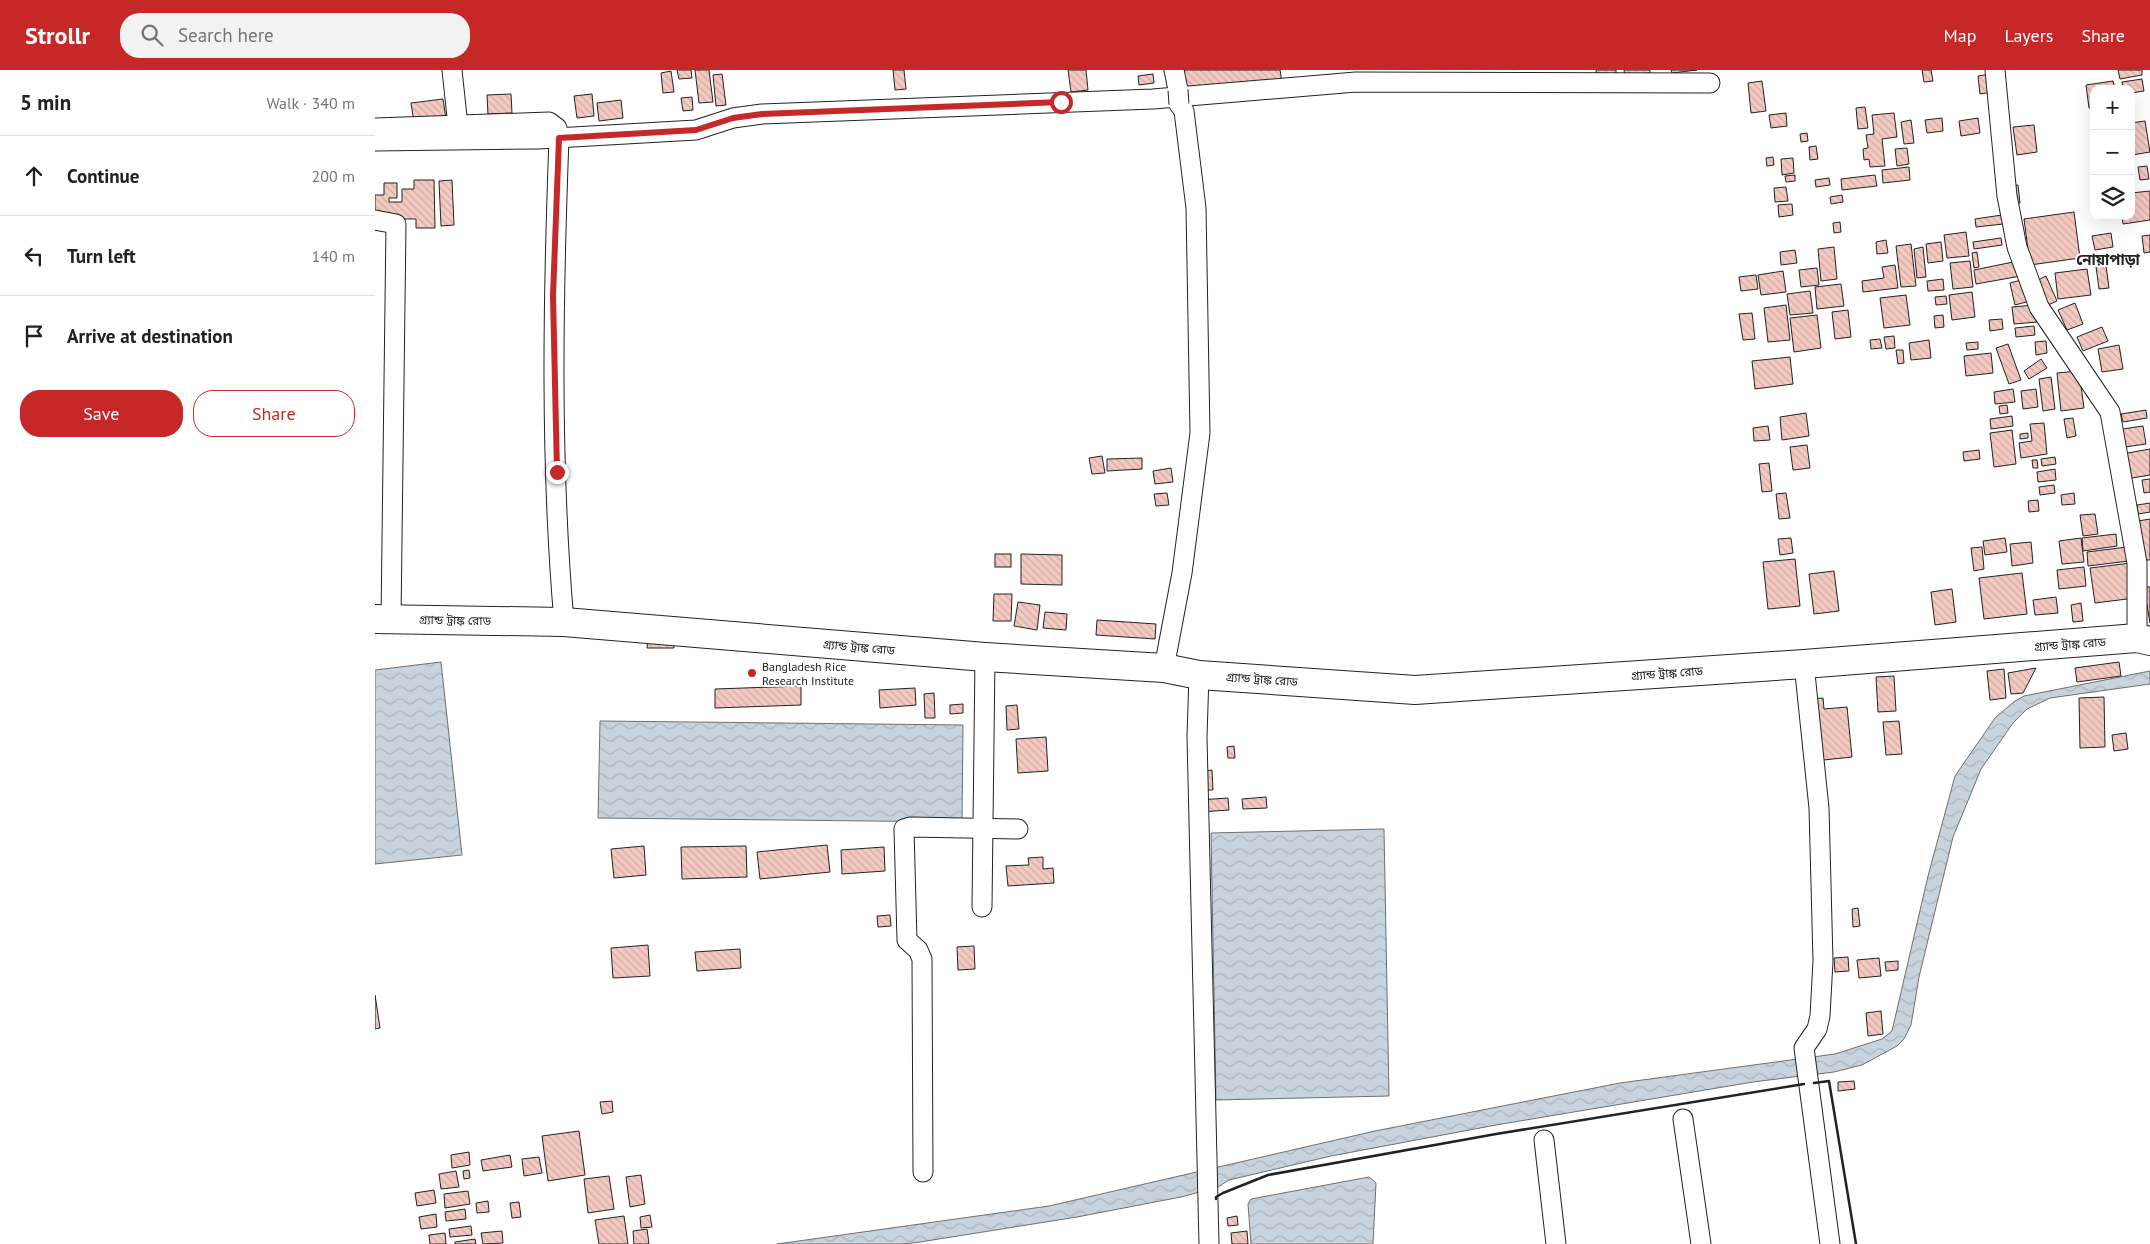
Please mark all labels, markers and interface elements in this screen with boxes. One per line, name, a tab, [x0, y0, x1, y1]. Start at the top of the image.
search box	[120, 13, 470, 58]
text: Strollr	[25, 20, 90, 51]
icon: search	[138, 21, 166, 49]
text: Search here	[178, 23, 274, 47]
text: Map	[1944, 24, 1976, 47]
text: Layers	[2004, 24, 2053, 47]
text: Share	[2081, 24, 2125, 47]
map controls	[2090, 85, 2135, 220]
button: +	[2090, 85, 2135, 130]
text: 5 min	[20, 89, 71, 116]
route start	[1050, 91, 1073, 114]
text: Walk · 340 m	[266, 93, 355, 113]
button: −	[2090, 130, 2135, 175]
icon: ahead	[20, 162, 48, 190]
text: Continue	[67, 164, 139, 188]
text: 200 m	[312, 166, 355, 186]
button: layers	[2090, 175, 2135, 220]
icon: left	[20, 242, 48, 270]
text: Turn left	[67, 244, 136, 268]
text: 140 m	[312, 246, 355, 266]
district label: নোয়াপাড়া	[2076, 250, 2140, 269]
icon: arrive	[20, 322, 48, 350]
text: Arrive at destination	[67, 324, 233, 348]
button: Save	[20, 390, 183, 437]
button: Share	[193, 390, 355, 437]
route end	[546, 461, 569, 484]
street label: গ্র্যান্ড ট্রাঙ্ক রোড	[419, 612, 492, 628]
street label: গ্র্যান্ড ট্রাঙ্ক রোড	[2034, 634, 2107, 654]
street label: গ্র্যান্ড ট্রাঙ্ক রোড	[822, 636, 896, 658]
place label: Bangladesh Rice Research Institute	[762, 659, 854, 688]
street label: গ্র্যান্ড ট্রাঙ্ক রোড	[1631, 663, 1704, 683]
marker: Bangladesh Rice Research Institute	[746, 667, 758, 679]
street label: গ্র্যান্ড ট্রাঙ্ক রোড	[1226, 669, 1299, 689]

